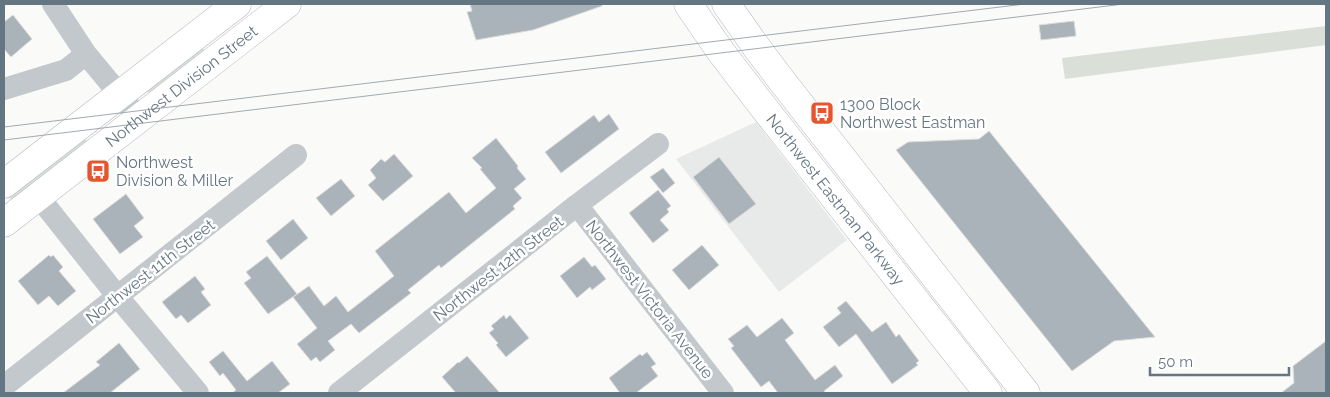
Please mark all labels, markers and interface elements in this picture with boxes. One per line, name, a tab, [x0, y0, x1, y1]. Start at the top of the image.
street label: Northwest Division Street	[102, 21, 262, 151]
place label: 1300 Block Northwest Eastman	[840, 95, 985, 132]
bus stop icon: 1300 Block Northwest Eastman	[809, 100, 835, 126]
street label: Northwest Eastman Parkway	[762, 110, 909, 289]
place label: Northwest Division & Miller	[116, 153, 233, 190]
bus stop icon: Northwest Division & Miller	[85, 158, 111, 184]
street label: Northwest 12th Street	[430, 211, 567, 325]
street label: Northwest 11th Street	[82, 215, 219, 328]
street label: Northwest Victoria Avenue	[582, 216, 717, 382]
scale bar	[1150, 344, 1289, 376]
text: 50 m	[1158, 353, 1193, 371]

